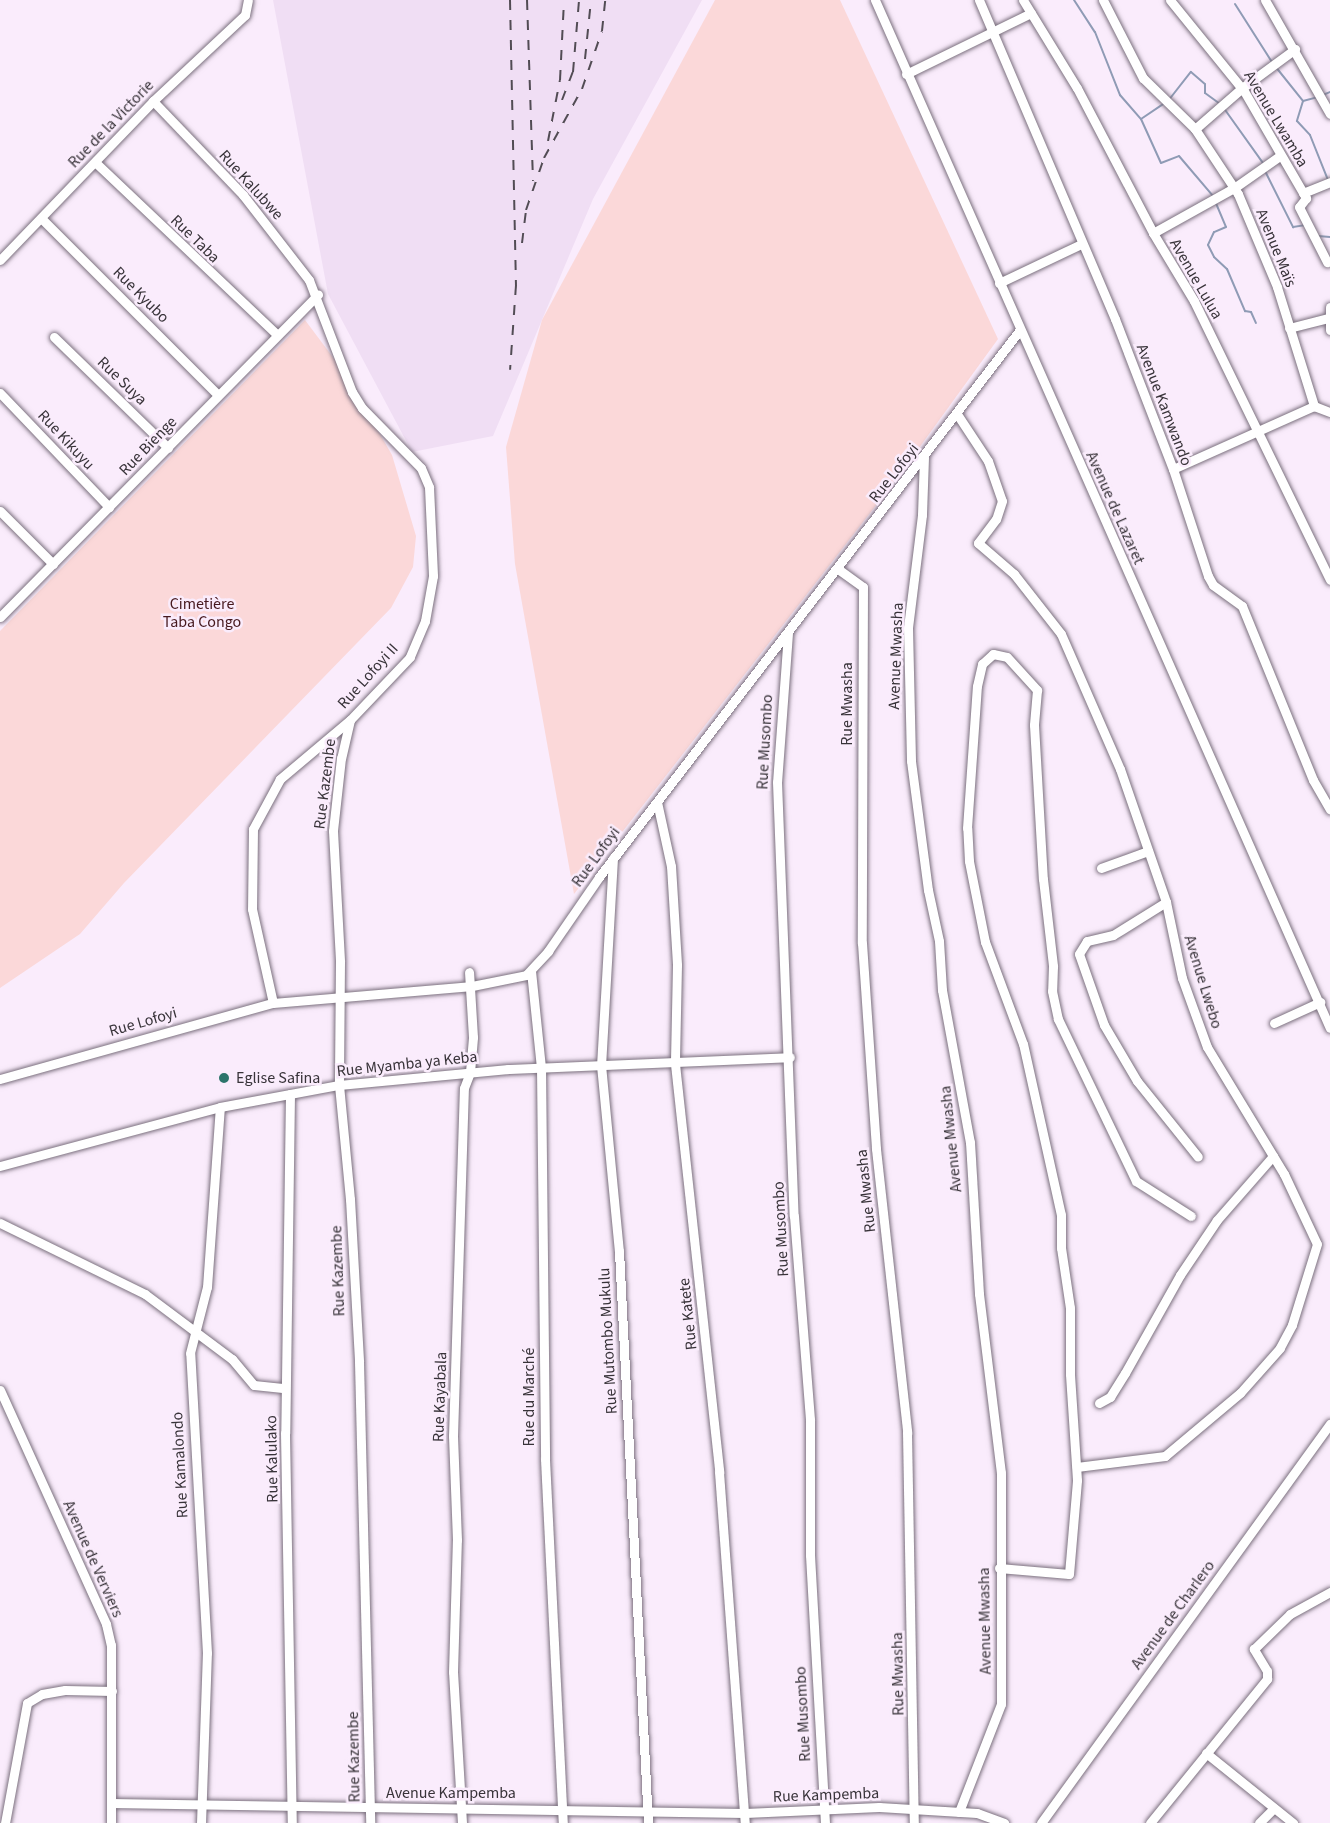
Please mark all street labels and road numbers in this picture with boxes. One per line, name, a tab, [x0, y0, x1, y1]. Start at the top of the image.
street label: Avenue Lwamba	[1240, 67, 1312, 171]
street label: Rue de la Victorie	[64, 76, 158, 172]
street label: Rue Kalubwe	[215, 146, 287, 224]
street label: Avenue Maïs	[1252, 206, 1300, 290]
street label: Rue Taba	[166, 211, 224, 267]
street label: Avenue Lulua	[1165, 235, 1227, 323]
street label: Rue Kyubo	[109, 263, 173, 327]
street label: Avenue Kamwando	[1132, 341, 1196, 469]
street label: Rue Suya	[93, 353, 151, 409]
street label: Rue Kikuyu	[33, 406, 99, 474]
street label: Rue Bienge	[115, 412, 181, 480]
street label: Rue Lofoyi	[865, 440, 923, 506]
street label: Avenue de Lazaret	[1082, 449, 1148, 567]
street label: Avenue Mwasha	[885, 602, 907, 710]
street label: Rue Lofoyi II	[334, 639, 402, 713]
street label: Rue Mwasha	[837, 662, 857, 746]
street label: Rue Musombo	[753, 694, 777, 790]
street label: Rue Kazembe	[310, 738, 340, 830]
street label: Rue Lofoyi	[568, 823, 624, 891]
street label: Avenue Lwebo	[1180, 933, 1226, 1031]
street label: Rue Lofoyi	[107, 1003, 179, 1041]
street label: Rue Myamba ya Keba	[336, 1047, 478, 1081]
street label: Avenue Mwasha	[936, 1085, 966, 1193]
street label: Rue Mwasha	[852, 1148, 880, 1234]
street label: Rue Musombo	[769, 1181, 793, 1277]
street label: Rue Kazembe	[327, 1225, 349, 1317]
street label: Rue Mutombo Mukulu	[595, 1267, 621, 1415]
street label: Rue Katete	[675, 1277, 701, 1351]
street label: Rue du Marché	[519, 1348, 539, 1446]
street label: Rue Kayabala	[429, 1352, 451, 1442]
street label: Rue Kamalondo	[168, 1411, 192, 1519]
street label: Rue Kalulako	[262, 1415, 282, 1503]
street label: Avenue de Verviers	[59, 1498, 127, 1620]
street label: Avenue de Charlero	[1127, 1557, 1219, 1673]
street label: Avenue Mwasha	[974, 1567, 996, 1675]
street label: Rue Mwasha	[888, 1632, 908, 1716]
street label: Rue Musombo	[791, 1666, 815, 1762]
street label: Rue Kazembe	[344, 1711, 364, 1803]
street label: Avenue Kampemba	[386, 1783, 516, 1803]
street label: Rue Kampemba	[773, 1784, 879, 1806]

